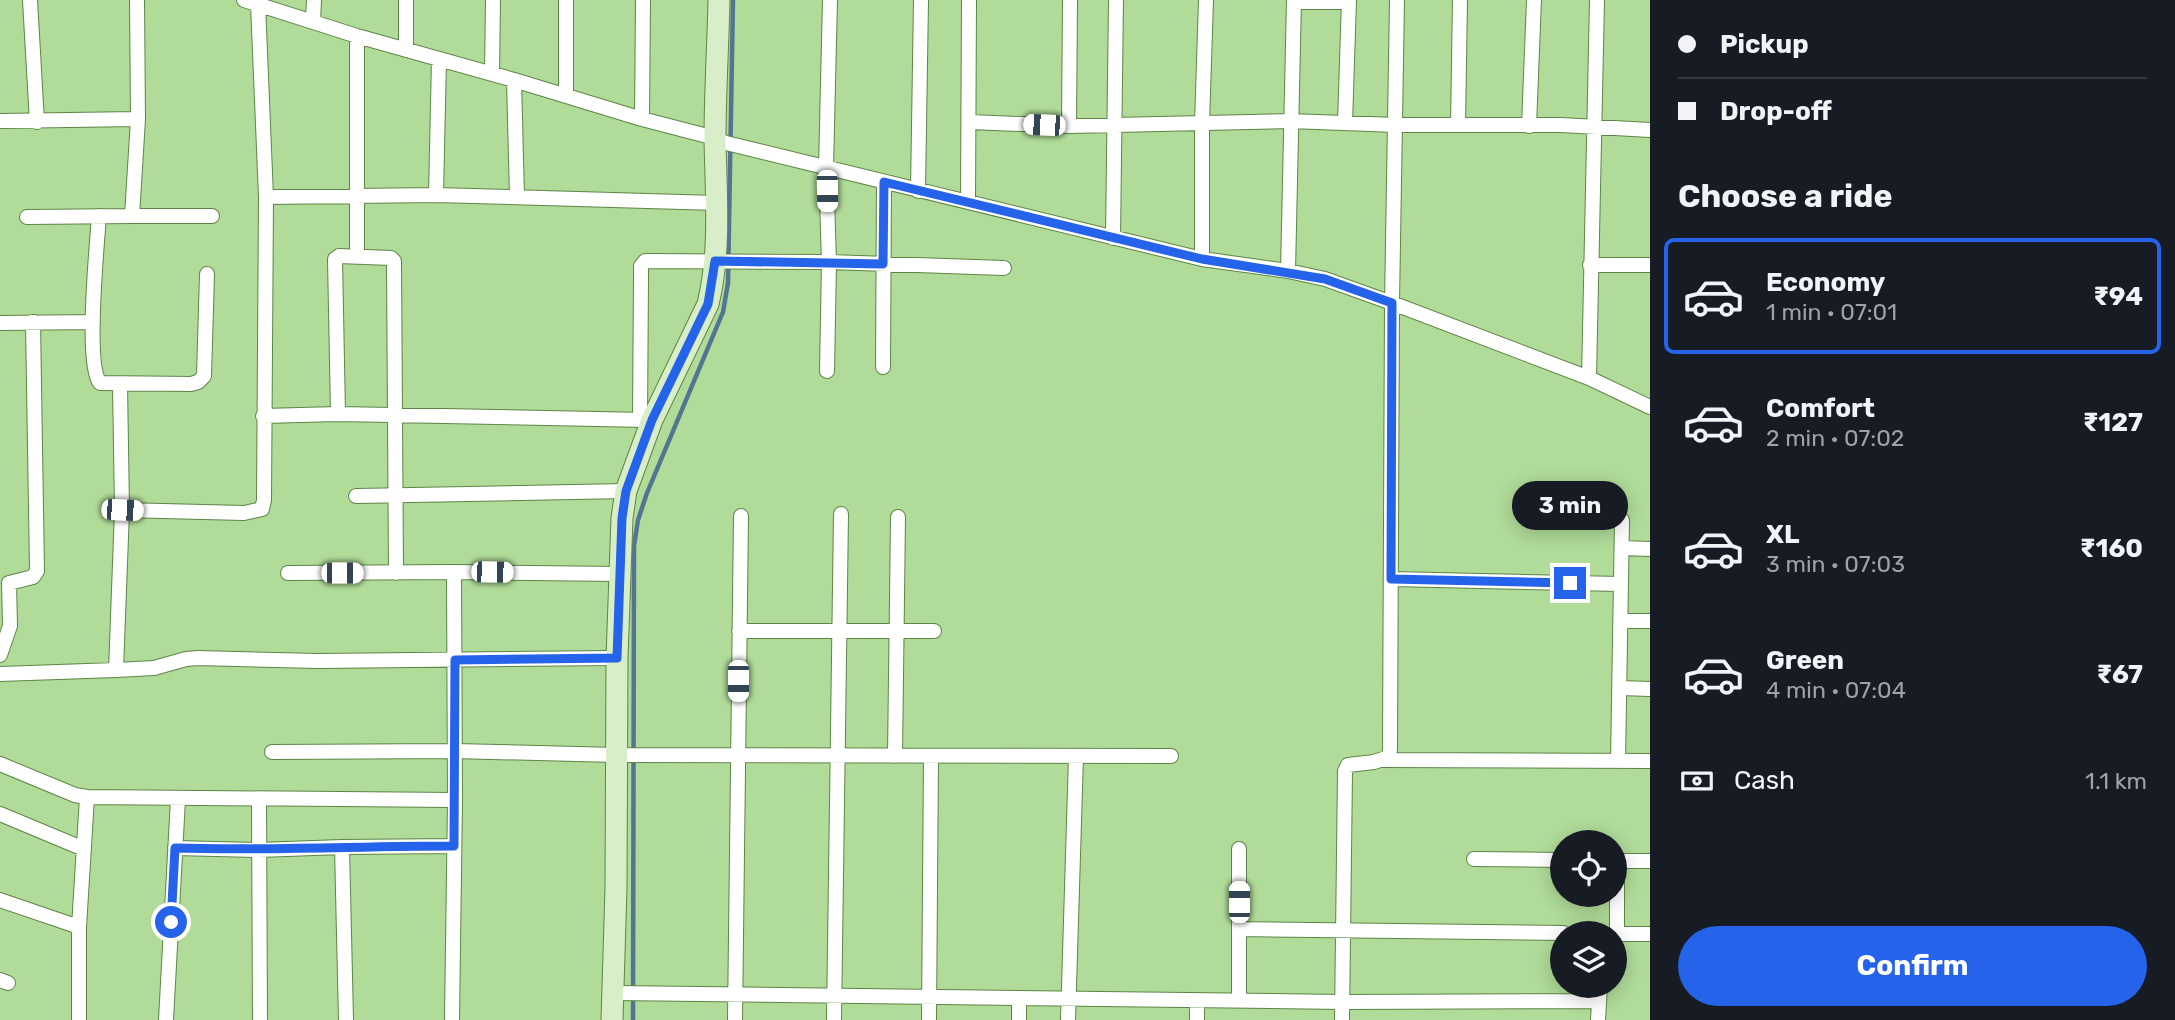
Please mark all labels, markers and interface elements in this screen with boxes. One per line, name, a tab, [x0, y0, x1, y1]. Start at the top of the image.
text: Pickup	[1720, 29, 1809, 60]
text: Drop-off	[1720, 96, 1832, 127]
car	[1023, 114, 1066, 136]
car	[817, 170, 838, 212]
text: Choose a ride	[1678, 177, 1892, 215]
icon: car	[1682, 265, 1745, 328]
text: Economy	[1766, 267, 1885, 298]
text: ₹94	[2093, 281, 2143, 312]
text: 1 min · 07:01	[1766, 298, 1897, 326]
icon: car	[1682, 391, 1745, 454]
text: Comfort	[1766, 393, 1875, 424]
text: ₹127	[2083, 407, 2143, 438]
text: 2 min · 07:02	[1766, 424, 1904, 452]
callout: 3 min	[1512, 482, 1628, 530]
text: 3 min	[1539, 491, 1601, 519]
car	[101, 499, 144, 521]
icon: car	[1682, 517, 1745, 580]
text: XL	[1766, 519, 1799, 550]
text: ₹160	[2080, 533, 2143, 564]
text: 3 min · 07:03	[1766, 550, 1905, 578]
car	[471, 561, 514, 583]
car	[322, 563, 364, 584]
route end	[1554, 567, 1586, 599]
icon: car	[1682, 643, 1745, 706]
text: Green	[1766, 645, 1844, 676]
text: ₹67	[2096, 659, 2143, 690]
car	[728, 660, 749, 702]
text: 4 min · 07:04	[1766, 676, 1906, 704]
icon: cash	[1678, 762, 1716, 800]
text: Cash	[1734, 765, 1795, 796]
text: 1.1 km	[2085, 767, 2147, 795]
map controls	[1550, 830, 1627, 998]
button: locate	[1550, 830, 1627, 907]
car	[1229, 881, 1250, 923]
route start	[155, 906, 187, 938]
button: layers	[1550, 921, 1627, 998]
button: Confirm	[1678, 926, 2147, 1006]

